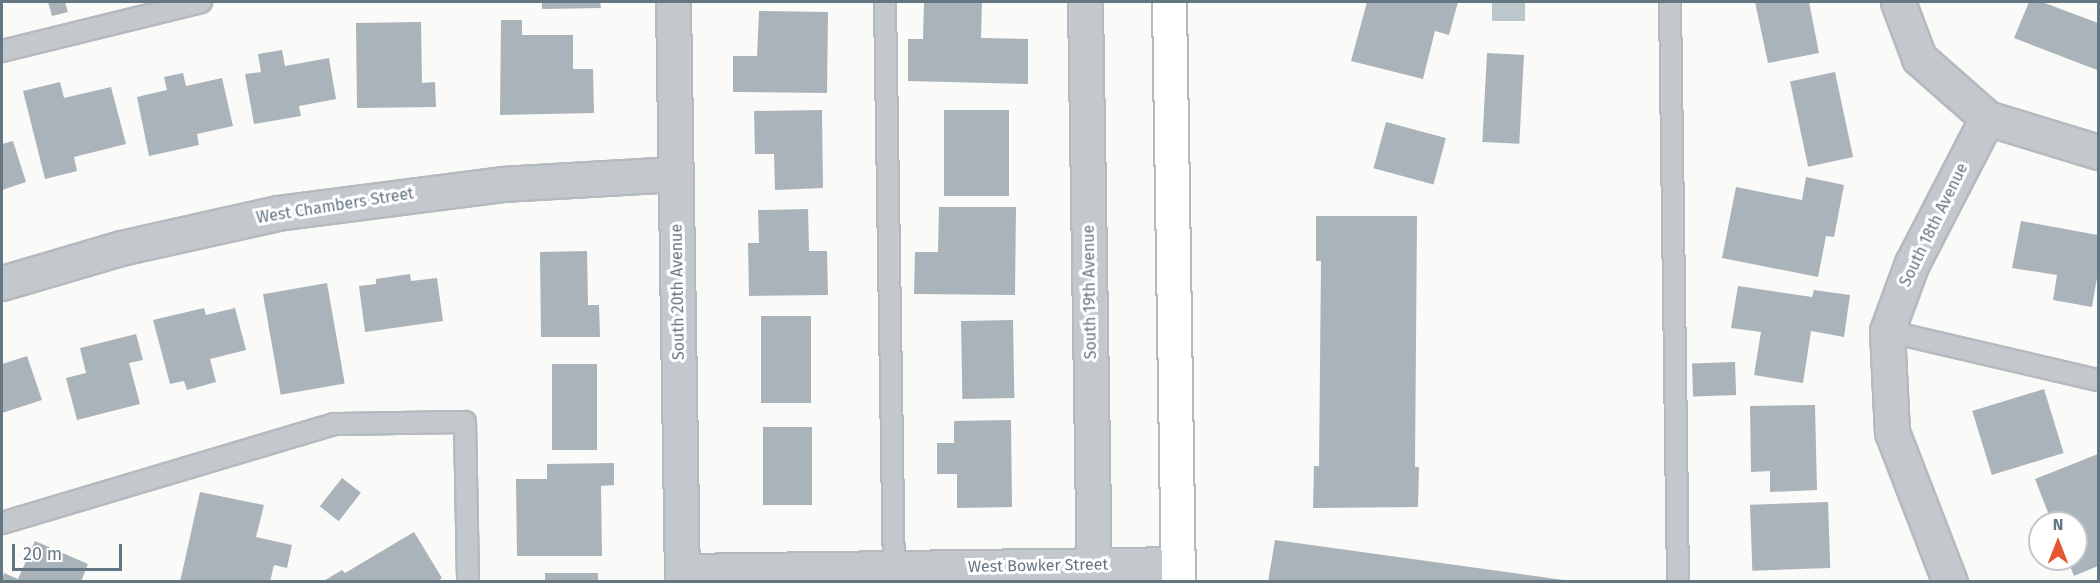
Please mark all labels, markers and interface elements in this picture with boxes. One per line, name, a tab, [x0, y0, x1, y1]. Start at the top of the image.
street label: South 18th Avenue	[1896, 160, 1972, 290]
street label: West Chambers Street	[255, 184, 415, 228]
street label: South 20th Avenue	[667, 224, 689, 360]
street label: South 19th Avenue	[1079, 225, 1101, 359]
north arrow	[2028, 511, 2088, 571]
text: N	[2053, 515, 2063, 534]
scale bar	[15, 532, 124, 570]
text: 20 m	[23, 543, 62, 565]
street label: West Bowker Street	[968, 555, 1108, 577]

